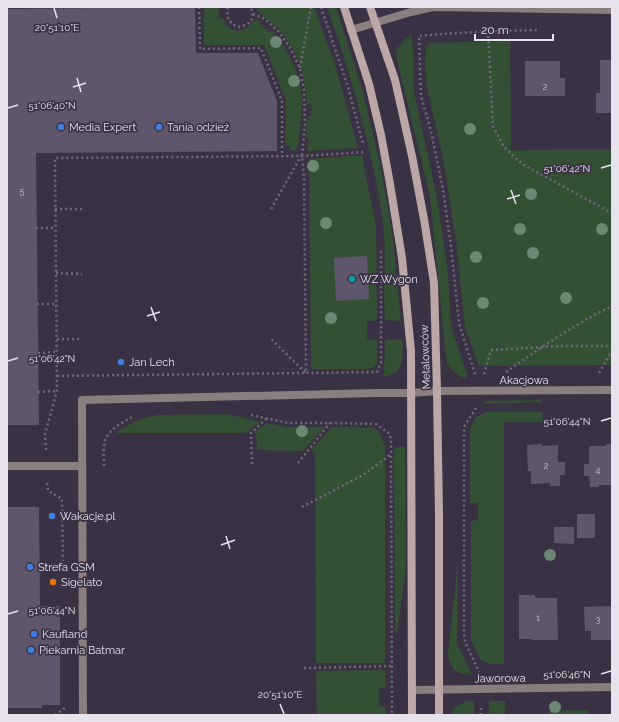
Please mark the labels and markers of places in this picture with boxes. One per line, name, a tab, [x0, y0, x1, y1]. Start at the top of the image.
place label: Media Expert	[69, 121, 136, 134]
place label: Tania odzież	[167, 121, 230, 134]
marker: Media Expert	[56, 122, 66, 132]
marker: Tania odzież	[154, 122, 164, 132]
place label: WZ Wygon	[360, 273, 418, 286]
marker: WZ Wygon	[347, 274, 357, 284]
place label: Jan Lech	[129, 356, 175, 369]
marker: Jan Lech	[116, 357, 126, 367]
place label: Wakacje.pl	[60, 510, 116, 523]
marker: Wakacje.pl	[47, 511, 57, 521]
place label: Strefa GSM	[38, 561, 95, 574]
marker: Strefa GSM	[25, 562, 35, 572]
place label: Sígelato	[61, 576, 103, 589]
marker: Sígelato	[48, 577, 58, 587]
place label: Kaufland	[42, 628, 87, 641]
marker: Kaufland	[29, 629, 39, 639]
place label: Piekarnia Batmar	[39, 644, 125, 657]
marker: Piekarnia Batmar	[26, 645, 36, 655]

